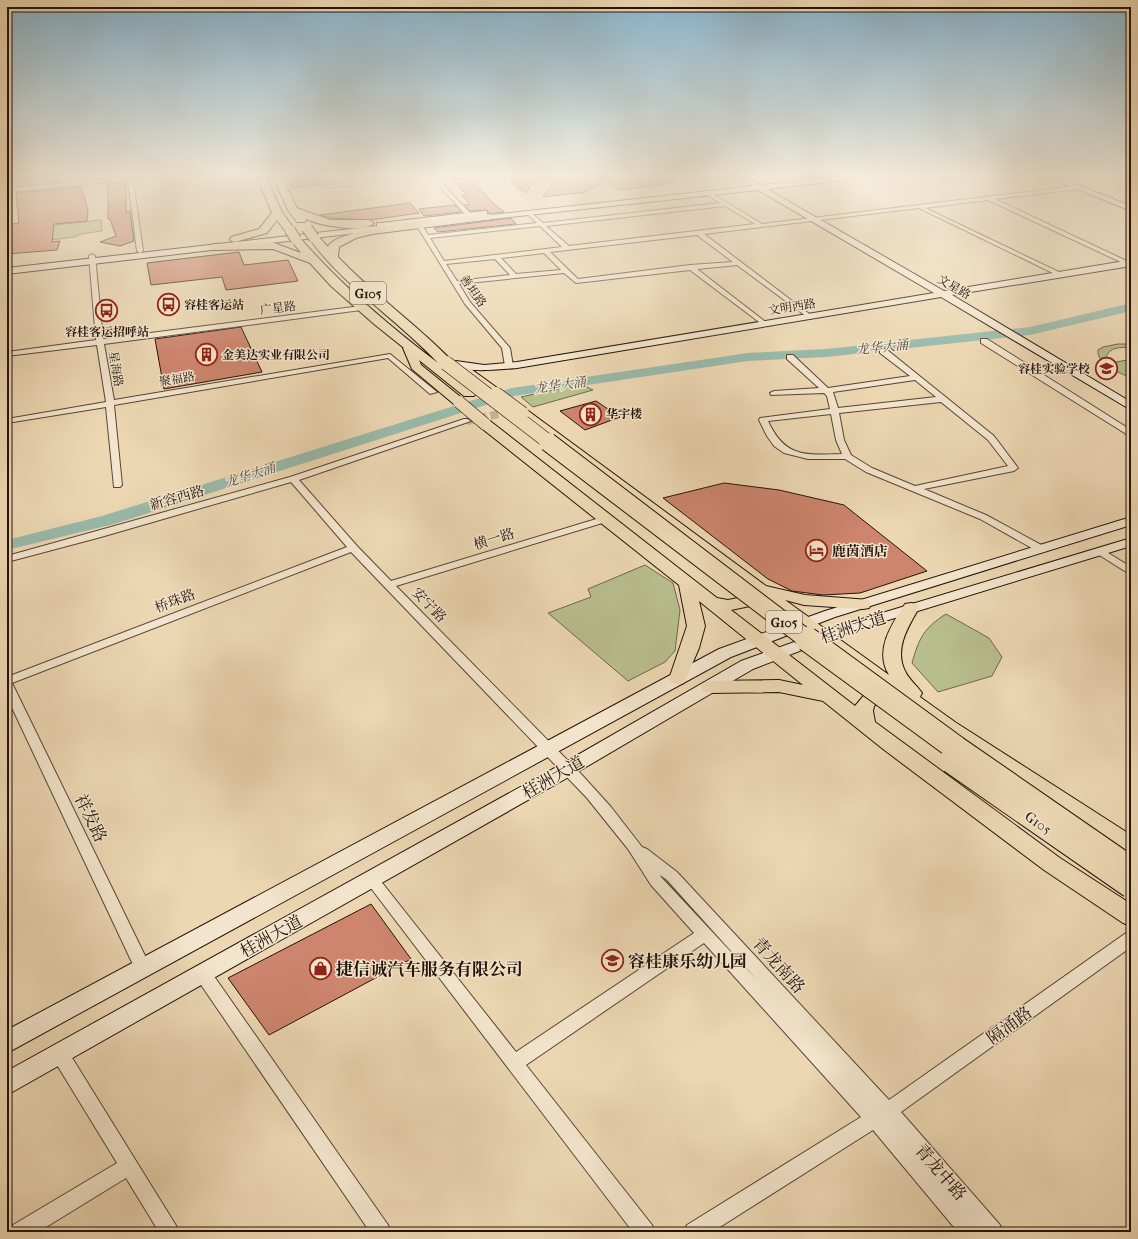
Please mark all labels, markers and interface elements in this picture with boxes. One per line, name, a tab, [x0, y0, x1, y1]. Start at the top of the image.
street label: 善坦路	[457, 272, 489, 310]
street label: 文星路	[935, 272, 973, 302]
road number: G105	[350, 282, 386, 304]
bus stop icon: 容桂客运站	[155, 292, 181, 318]
street label: 文明西路	[767, 296, 817, 318]
bus stop icon: 容桂客运招呼站	[94, 298, 120, 324]
place label: 容桂客运站	[184, 298, 244, 312]
street label: 广星路	[259, 299, 297, 317]
place label: 容桂客运招呼站	[65, 325, 149, 339]
water label: 龙华大涌	[855, 337, 911, 357]
building icon: 金美达实业有限公司	[193, 342, 219, 368]
place label: 金美达实业有限公司	[222, 348, 330, 362]
street label: 星海路	[106, 350, 126, 388]
school or university icon: 容桂实验学校	[1093, 356, 1119, 382]
place label: 容桂实验学校	[1018, 362, 1090, 376]
street label: 聚福路	[158, 369, 196, 389]
water label: 龙华大涌	[533, 374, 589, 396]
building icon: 华宇楼	[577, 401, 603, 427]
place label: 华宇楼	[606, 407, 642, 421]
water label: 龙华大涌	[223, 459, 279, 490]
street label: 新容西路	[148, 482, 206, 514]
street label: 横一路	[471, 525, 517, 553]
hotel icon: 鹿茵酒店	[804, 538, 830, 564]
place label: 鹿茵酒店	[832, 543, 888, 560]
street label: 安宁路	[408, 584, 450, 626]
street label: 桥珠路	[152, 586, 198, 616]
street label: 桂洲大道	[818, 607, 888, 647]
road number: G105	[766, 611, 802, 633]
street label: 桂洲大道	[519, 751, 587, 803]
street label: 祥发路	[71, 791, 111, 845]
street label: G105	[1021, 808, 1055, 838]
street label: 桂洲大道	[236, 911, 306, 961]
street label: 青龙南路	[749, 933, 809, 997]
school or university icon: 容桂康乐幼儿园	[599, 948, 625, 974]
place label: 容桂康乐幼儿园	[628, 951, 747, 971]
shop icon: 捷信诚汽车服务有限公司	[307, 956, 333, 982]
place label: 捷信诚汽车服务有限公司	[336, 959, 523, 979]
street label: 隔涌路	[982, 1002, 1036, 1048]
street label: 青龙中路	[911, 1140, 971, 1204]

